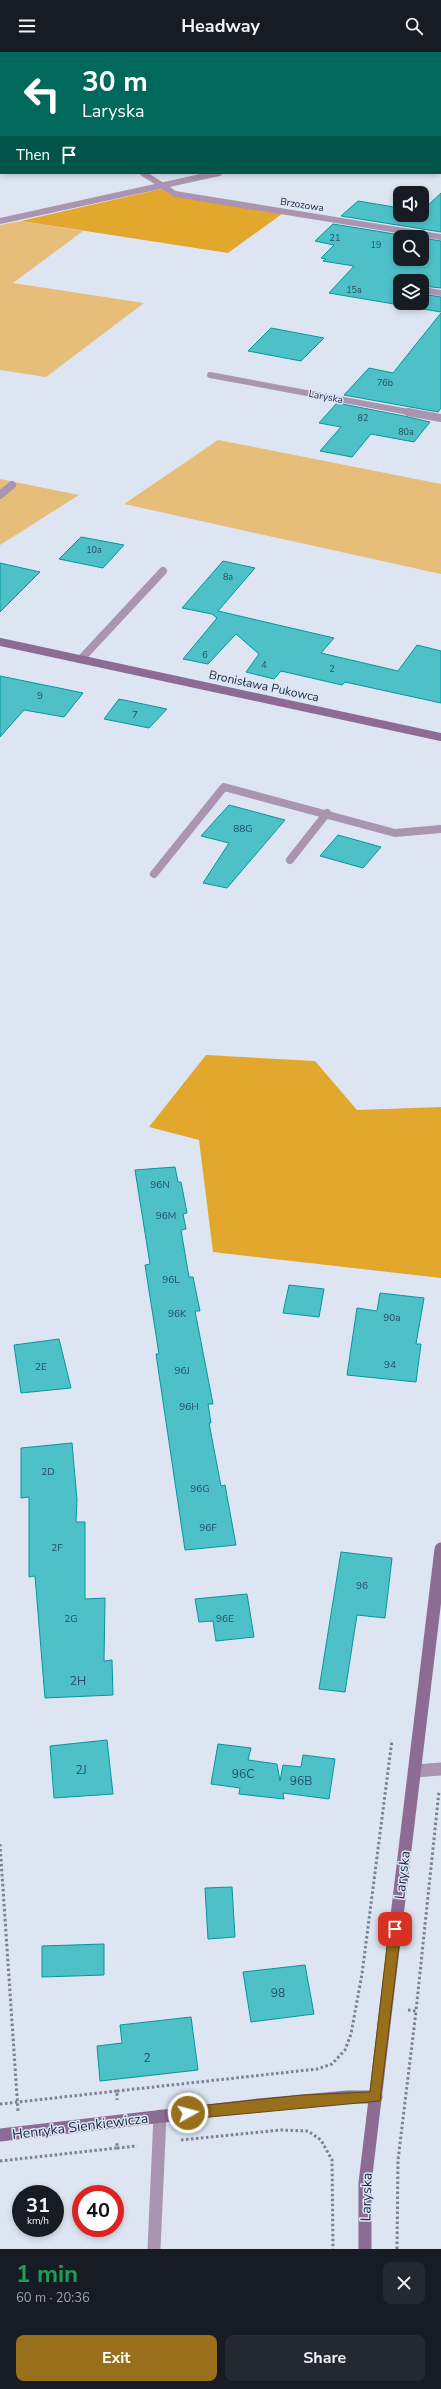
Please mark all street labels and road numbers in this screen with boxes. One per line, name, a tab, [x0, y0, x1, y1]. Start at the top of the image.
street label: Brzozowa	[279, 195, 325, 215]
street label: Laryska	[307, 387, 344, 407]
street label: Bronisława Pukowca	[207, 667, 321, 705]
street label: Laryska	[390, 1850, 415, 1900]
street label: Henryka Sienkiewicza	[11, 2109, 149, 2144]
street label: Laryska	[356, 2172, 377, 2222]

